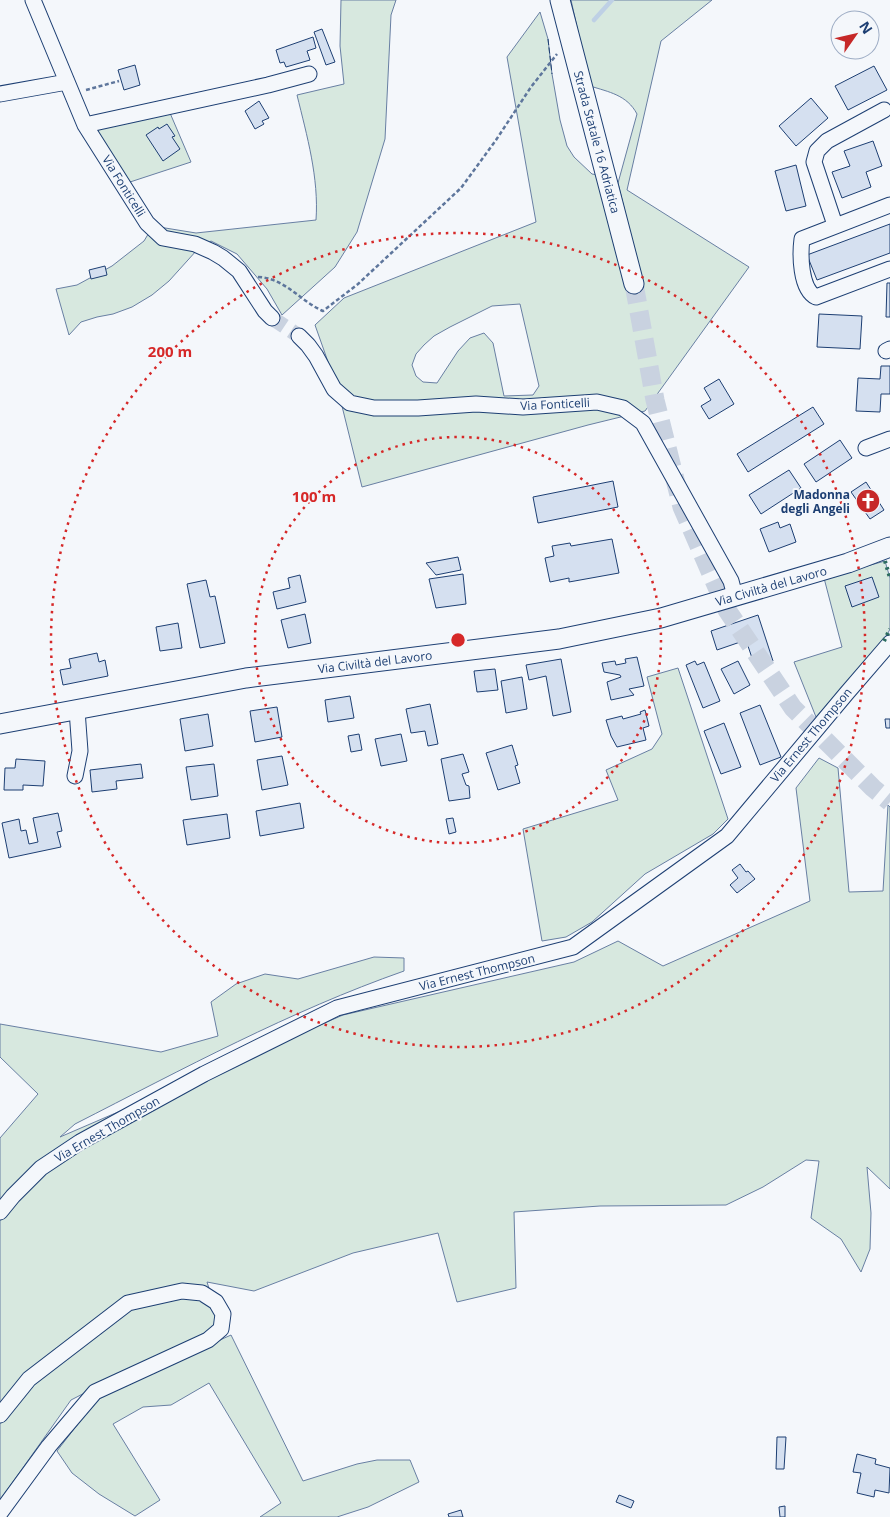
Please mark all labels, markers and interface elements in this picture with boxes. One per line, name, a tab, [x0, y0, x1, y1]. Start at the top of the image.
north arrow	[830, 10, 880, 60]
text: N	[855, 17, 877, 37]
street label: Strada Statale 16 Adriatica	[570, 69, 624, 215]
street label: Via Fonticelli	[98, 152, 150, 220]
text: 200 m	[148, 341, 192, 361]
street label: Via Fonticelli	[520, 394, 590, 414]
text: 100 m	[292, 486, 336, 506]
place label: Madonna degli Angeli	[781, 486, 850, 517]
church icon: Madonna degli Angeli	[855, 488, 881, 514]
street label: Via Civiltà del Lavoro	[713, 562, 829, 610]
centre of rings	[449, 631, 467, 649]
street label: Via Civiltà del Lavoro	[317, 647, 433, 677]
street label: Via Ernest Thompson	[766, 684, 856, 786]
street label: Via Ernest Thompson	[417, 949, 537, 995]
street label: Via Ernest Thompson	[51, 1092, 163, 1166]

